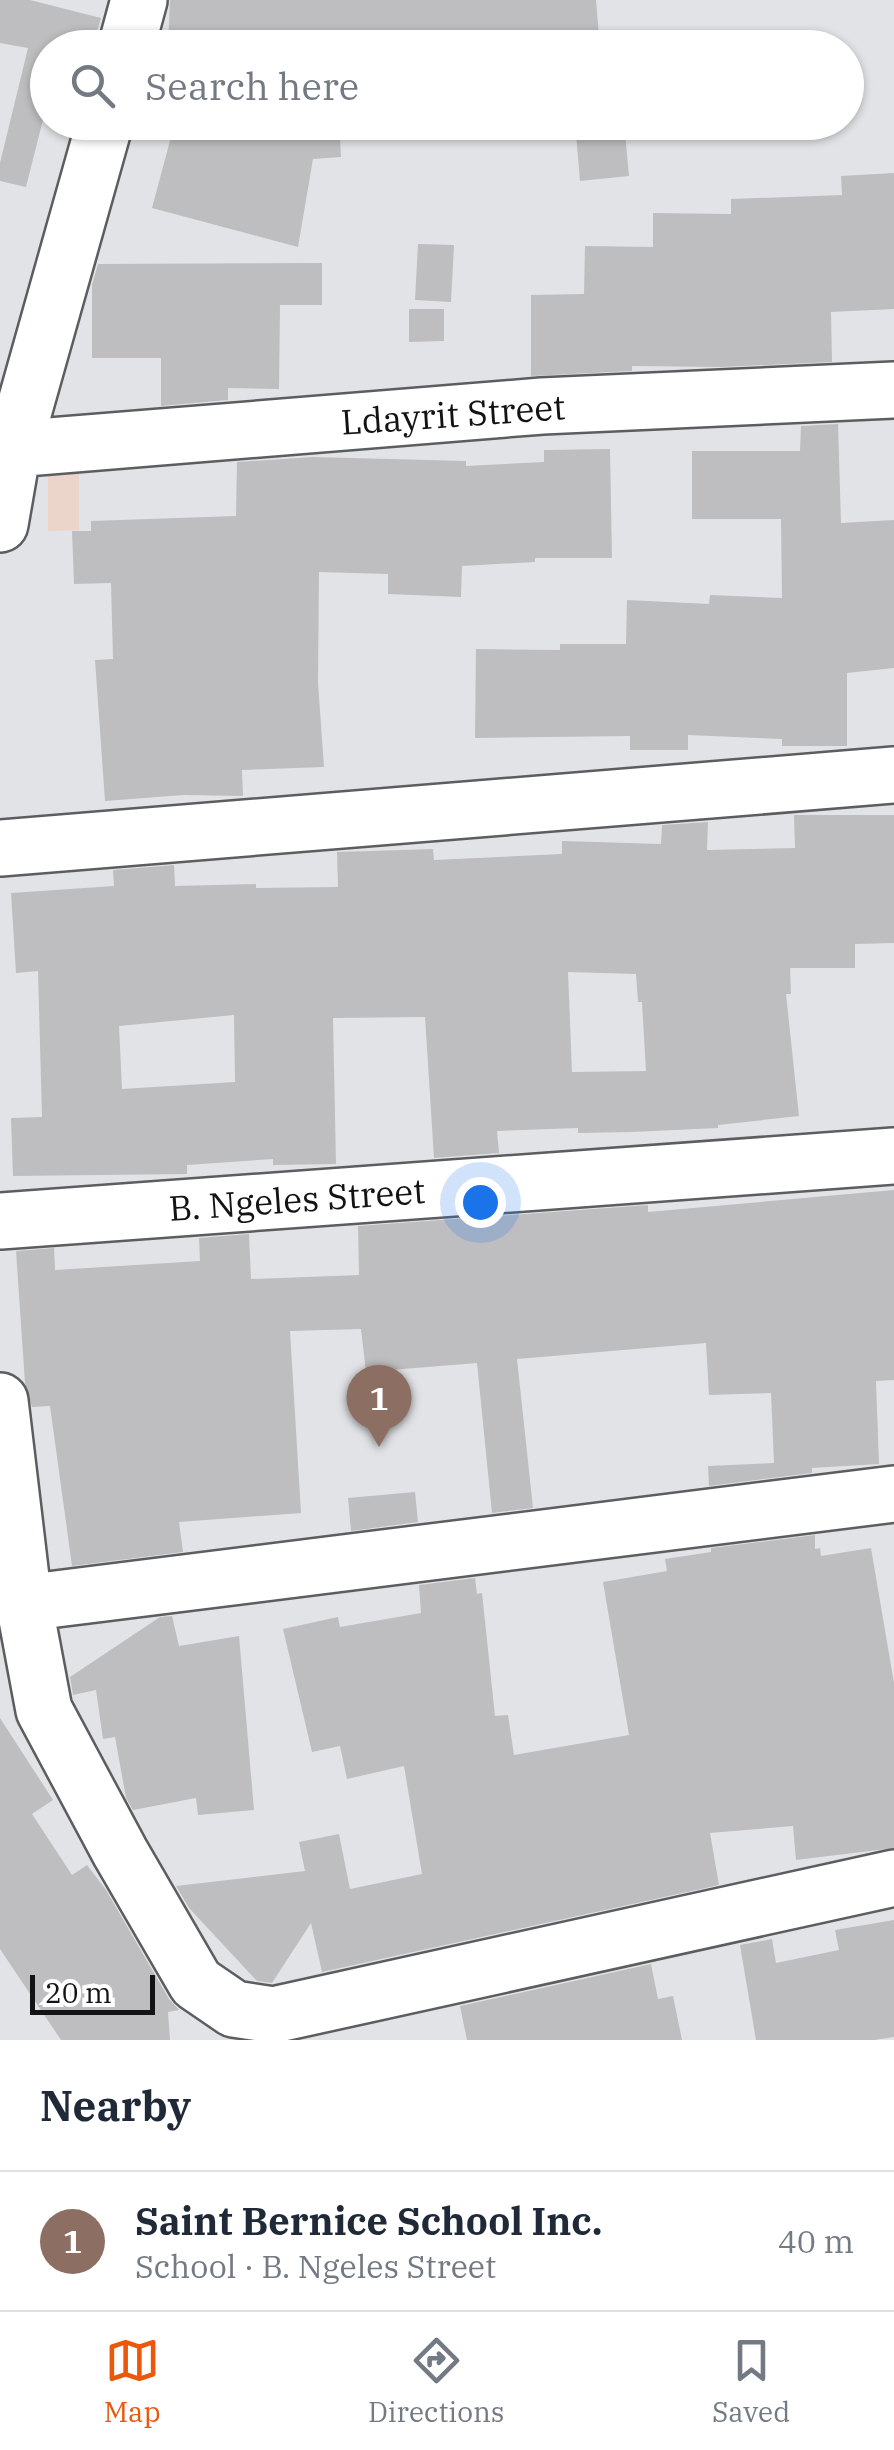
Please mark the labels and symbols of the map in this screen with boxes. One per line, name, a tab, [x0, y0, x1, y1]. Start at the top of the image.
street label: Ldayrit Street	[339, 383, 567, 445]
street label: B. Ngeles Street	[167, 1167, 427, 1231]
your location	[455, 1177, 506, 1228]
pin: 1	[346, 1364, 412, 1447]
scale bar	[30, 1970, 155, 2014]

